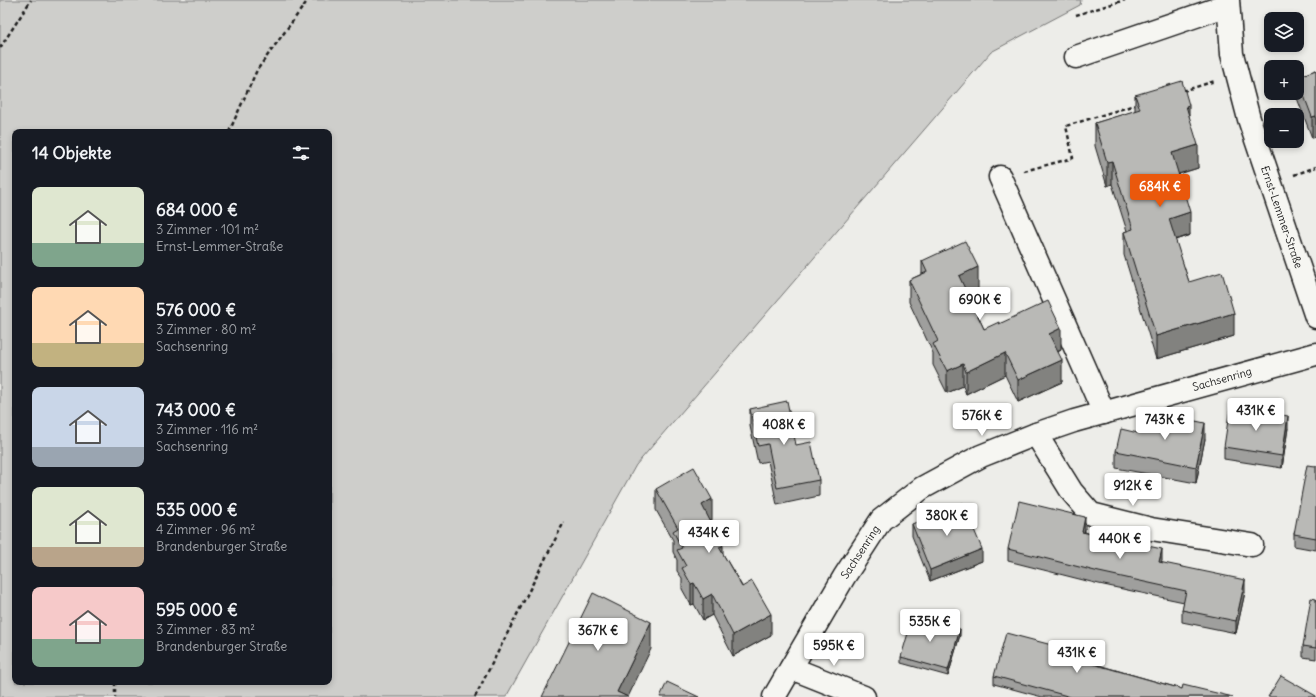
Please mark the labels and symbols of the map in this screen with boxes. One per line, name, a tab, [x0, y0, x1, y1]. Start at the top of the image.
street label: Ernst-Lemmer-Straße	[1258, 164, 1306, 270]
pin: 684K €	[1127, 174, 1193, 208]
pin: 690K €	[947, 287, 1013, 321]
street label: Sachsenring	[1191, 364, 1253, 394]
pin: 431K €	[1223, 398, 1289, 432]
pin: 576K €	[949, 403, 1015, 437]
pin: 743K €	[1132, 407, 1198, 441]
pin: 408K €	[751, 412, 817, 446]
pin: 912K €	[1100, 473, 1166, 507]
pin: 380K €	[914, 503, 980, 537]
pin: 434K €	[676, 520, 742, 554]
street label: Sachsenring	[838, 523, 882, 581]
pin: 440K €	[1087, 526, 1153, 560]
pin: 535K €	[897, 609, 963, 643]
pin: 367K €	[565, 618, 631, 652]
pin: 595K €	[801, 633, 867, 667]
pin: 431K €	[1044, 640, 1110, 674]

